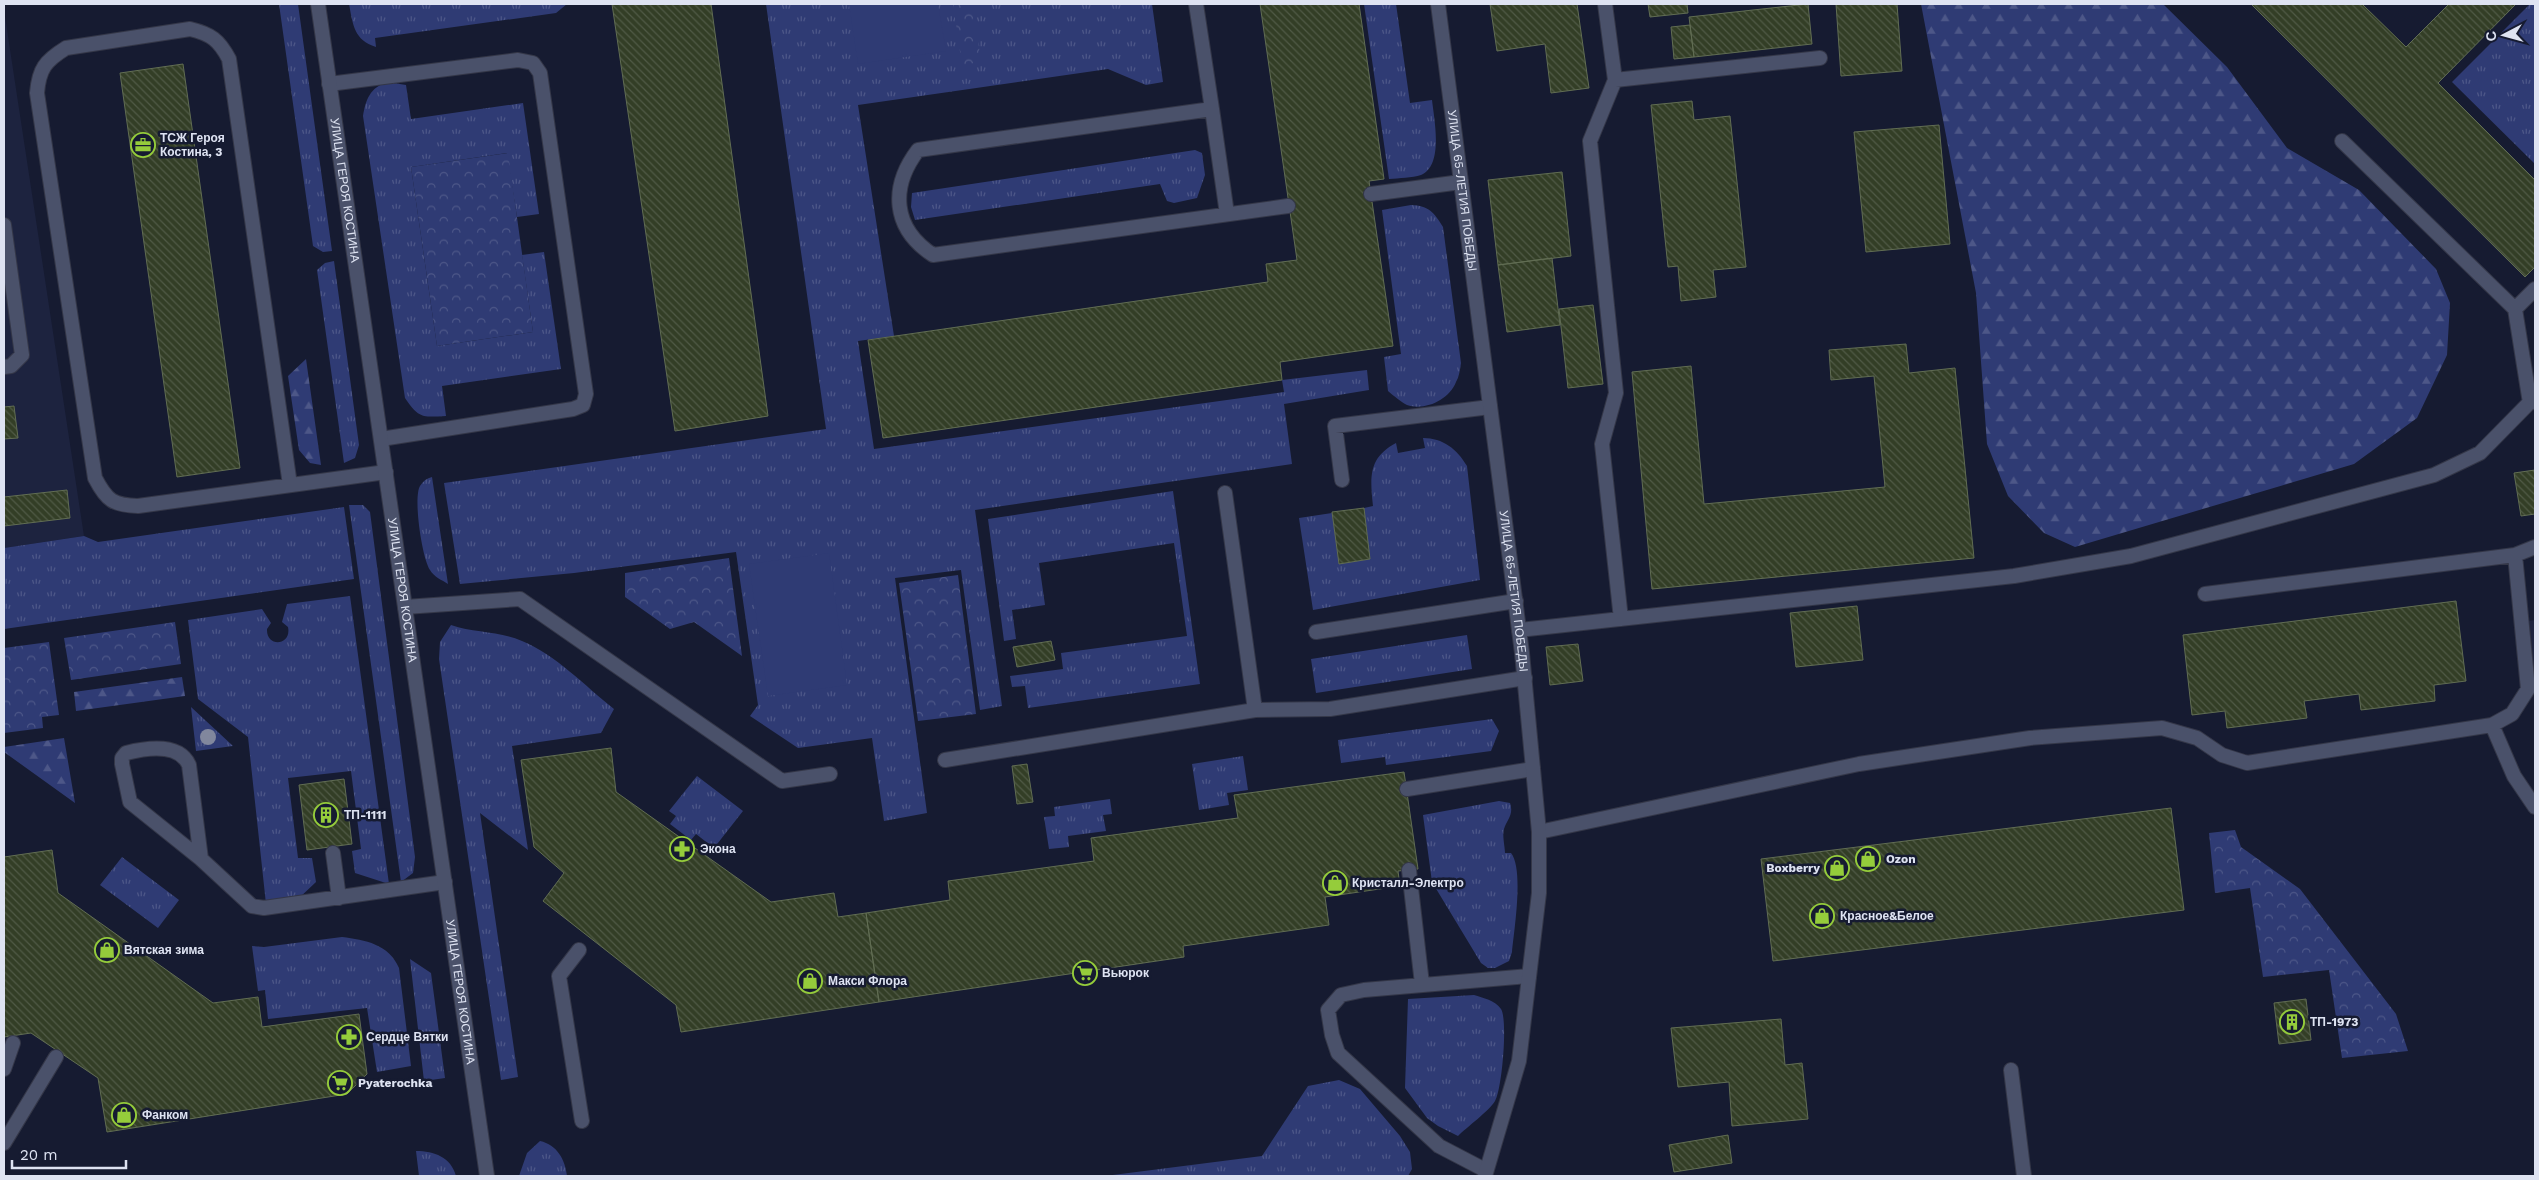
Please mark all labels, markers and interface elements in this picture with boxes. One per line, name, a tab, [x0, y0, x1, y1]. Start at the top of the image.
north arrow	[2479, 10, 2529, 60]
text: С	[2483, 30, 2500, 42]
street label: УЛИЦА 65-ЛЕТИЯ ПОБЕДЫ	[1445, 109, 1479, 272]
street label: УЛИЦА ГЕРОЯ КОСТИНА	[327, 117, 362, 263]
place label: ТСЖ Героя Костина, 3	[160, 131, 225, 159]
office icon: ТСЖ Героя Костина, 3	[130, 132, 156, 158]
street label: УЛИЦА 65-ЛЕТИЯ ПОБЕДЫ	[1497, 510, 1531, 672]
street label: УЛИЦА ГЕРОЯ КОСТИНА	[385, 517, 420, 663]
building icon: ТП-1111	[313, 802, 339, 828]
place label: ТП-1111	[344, 808, 387, 822]
pharmacy icon: Экона	[669, 836, 695, 862]
place label: Экона	[700, 842, 736, 856]
shop icon: Ozon	[1855, 846, 1881, 872]
place label: Ozon	[1886, 852, 1916, 866]
shop icon: Boxberry	[1824, 855, 1850, 881]
place label: Boxberry	[1766, 861, 1820, 875]
shop icon: Кристалл-Электро	[1322, 870, 1348, 896]
place label: Кристалл-Электро	[1352, 876, 1464, 890]
shop icon: Красное&Белое	[1809, 903, 1835, 929]
place label: Красное&Белое	[1840, 909, 1934, 923]
street label: УЛИЦА ГЕРОЯ КОСТИНА	[443, 919, 478, 1065]
shop icon: Вятская зима	[94, 937, 120, 963]
place label: Вятская зима	[124, 943, 204, 957]
supermarket icon: Вьюрок	[1072, 960, 1098, 986]
place label: Вьюрок	[1102, 966, 1150, 980]
shop icon: Макси Флора	[797, 968, 823, 994]
place label: Макси Флора	[828, 974, 907, 988]
building icon: ТП-1973	[2279, 1009, 2305, 1035]
place label: ТП-1973	[2310, 1015, 2358, 1029]
pharmacy icon: Сердце Вятки	[336, 1024, 362, 1050]
place label: Сердце Вятки	[366, 1030, 448, 1044]
supermarket icon: Pyaterochka	[327, 1070, 353, 1096]
place label: Pyaterochka	[358, 1076, 432, 1090]
shop icon: Фанком	[111, 1102, 137, 1128]
place label: Фанком	[142, 1108, 188, 1122]
scale bar	[12, 1138, 126, 1170]
text: 20 m	[20, 1146, 58, 1164]

